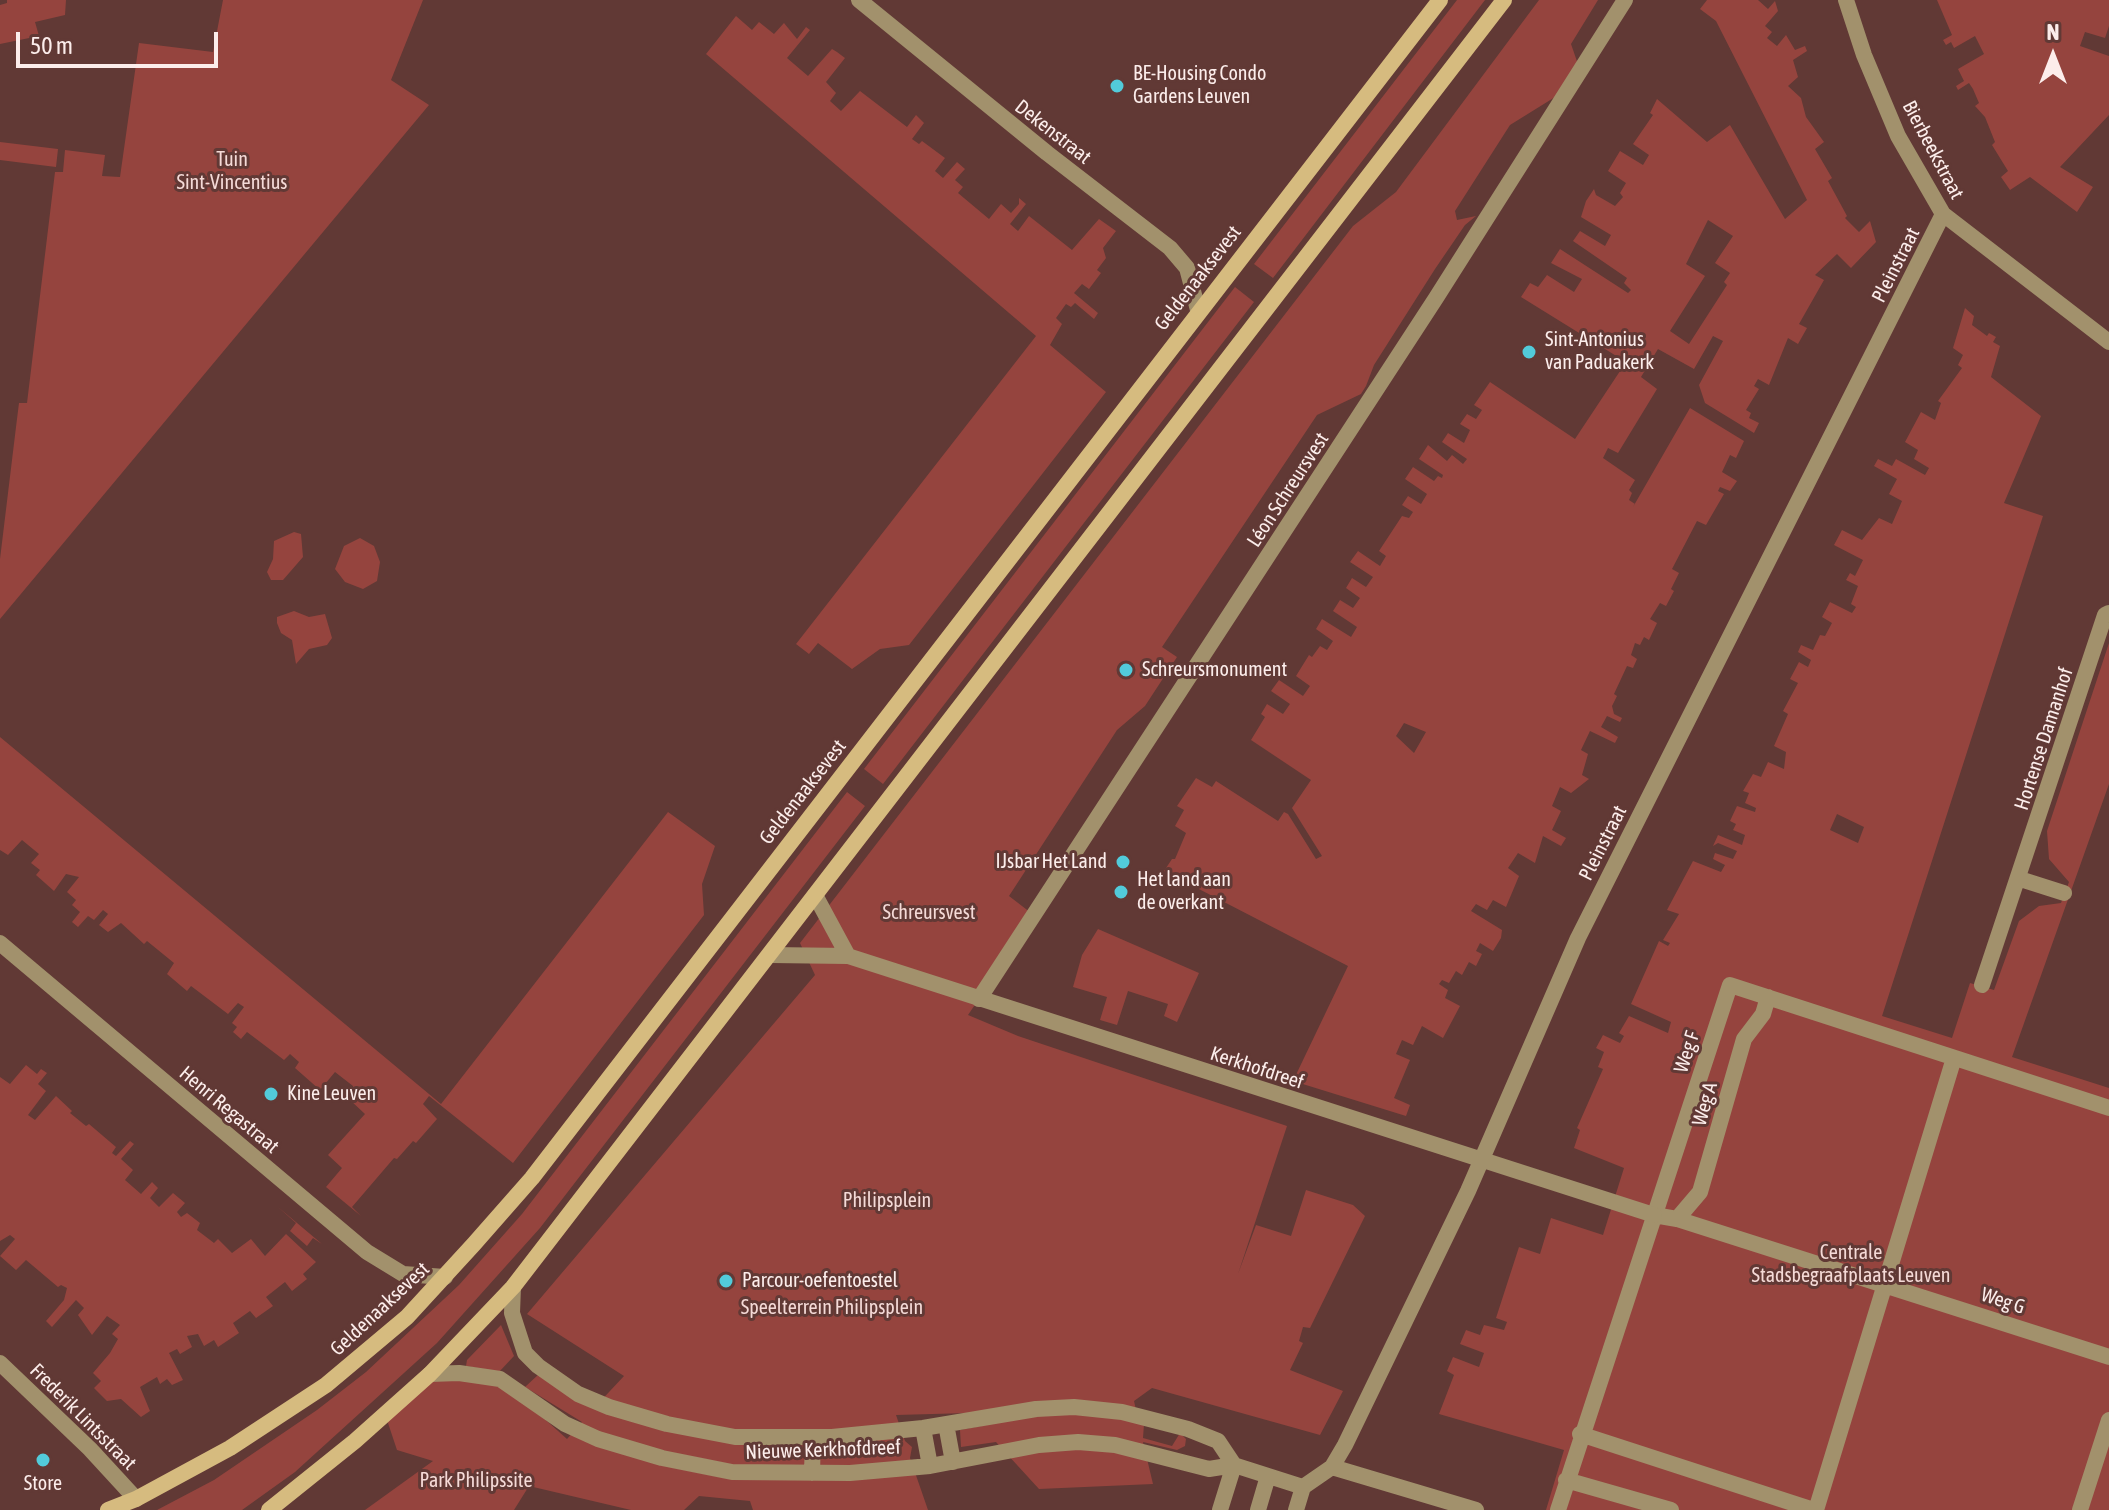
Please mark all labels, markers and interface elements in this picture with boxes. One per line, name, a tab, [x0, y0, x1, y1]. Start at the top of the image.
scale bar	[20, 16, 222, 66]
north arrow	[2013, 16, 2093, 96]
text: N	[2047, 19, 2059, 45]
text: 50 m	[30, 32, 73, 59]
place label: BE-Housing Condo Gardens Leuven	[1133, 62, 1266, 109]
marker: BE-Housing Condo Gardens Leuven	[1108, 77, 1126, 95]
street label: Dekenstraat	[1010, 95, 1096, 169]
street label: Bierbeekstraat	[1897, 97, 1969, 203]
park label: Tuin Sint-Vincentius	[177, 148, 287, 195]
street label: Geldenaaksevest	[1150, 221, 1246, 335]
street label: Pleinstraat	[1867, 223, 1925, 307]
place label: Sint-Antonius van Paduakerk	[1545, 328, 1654, 375]
marker: Sint-Antonius van Paduakerk	[1520, 343, 1538, 361]
street label: Léon Schreursvest	[1242, 428, 1334, 552]
place label: Schreursmonument	[1142, 658, 1287, 682]
marker: Schreursmonument	[1117, 661, 1135, 679]
street label: Hortense Damanhof	[2010, 665, 2078, 813]
street label: Geldenaaksevest	[755, 735, 851, 849]
street label: Pleinstraat	[1574, 801, 1632, 885]
place label: IJsbar Het Land	[996, 850, 1107, 874]
marker: IJsbar Het Land	[1114, 853, 1132, 871]
place label: Het land aan de overkant	[1137, 868, 1231, 915]
marker: Het land aan de overkant	[1112, 883, 1130, 901]
park label: Schreursvest	[882, 901, 976, 925]
street label: Weg F	[1669, 1028, 1705, 1076]
street label: Kerkhofdreef	[1207, 1042, 1307, 1094]
street label: Henri Regastraat	[174, 1061, 284, 1159]
street label: Weg A	[1687, 1079, 1723, 1129]
place label: Kine Leuven	[287, 1082, 376, 1106]
marker: Kine Leuven	[262, 1085, 280, 1103]
park label: Philipsplein	[843, 1189, 931, 1213]
park label: Centrale Stadsbegraafplaats Leuven	[1751, 1241, 1951, 1288]
street label: Geldenaaksevest	[326, 1257, 434, 1361]
place label: Parcour-oefentoestel	[742, 1269, 898, 1293]
marker: Parcour-oefentoestel	[717, 1272, 735, 1290]
street label: Weg G	[1978, 1283, 2028, 1319]
park label: Speelterrein Philipsplein	[741, 1296, 923, 1320]
street label: Frederik Lintsstraat	[25, 1359, 141, 1475]
street label: Nieuwe Kerkhofdreef	[745, 1435, 901, 1465]
marker: Store	[34, 1451, 52, 1469]
park label: Park Philipssite	[420, 1469, 532, 1493]
place label: Store	[24, 1472, 62, 1496]

